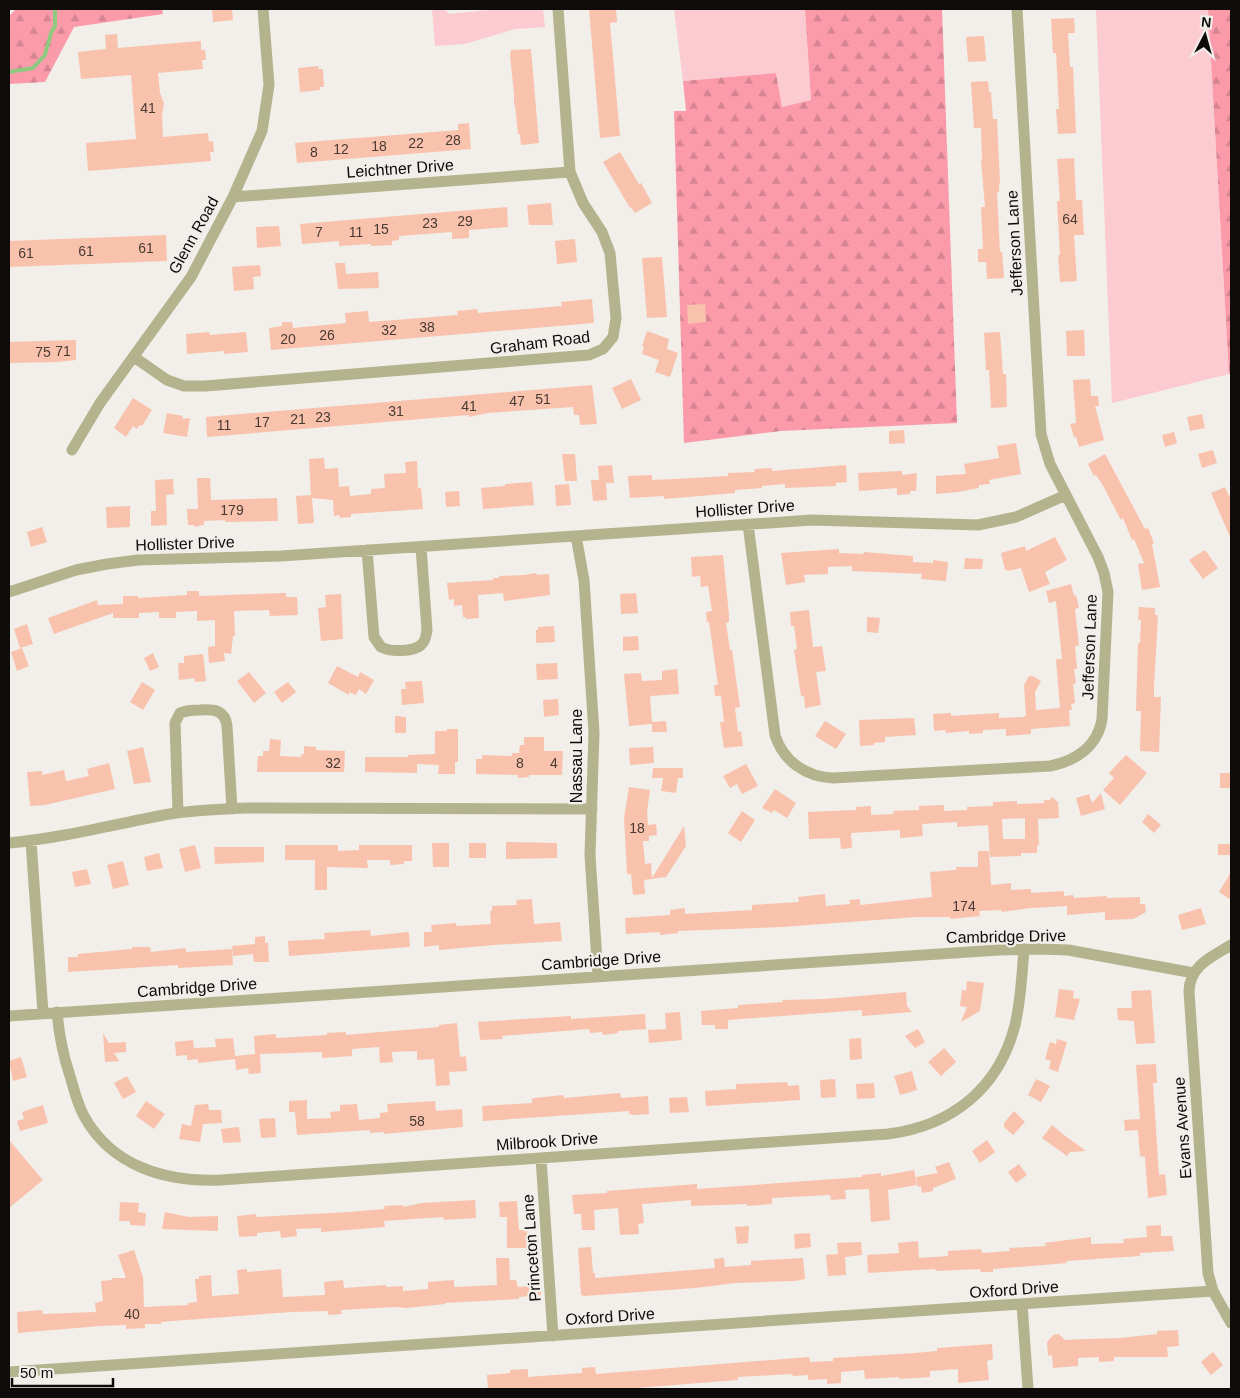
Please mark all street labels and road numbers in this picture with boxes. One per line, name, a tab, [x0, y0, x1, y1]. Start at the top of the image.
street label: Leichtner Drive	[346, 156, 454, 181]
street label: Jefferson Lane	[1003, 190, 1026, 296]
street label: Glenn Road	[165, 194, 222, 277]
street label: Graham Road	[489, 328, 591, 357]
street label: Hollister Drive	[695, 497, 795, 520]
street label: Hollister Drive	[135, 533, 235, 554]
street label: Jefferson Lane	[1079, 594, 1100, 700]
street label: Nassau Lane	[568, 709, 585, 803]
street label: Cambridge Drive	[946, 927, 1066, 946]
street label: Cambridge Drive	[541, 948, 662, 973]
street label: Cambridge Drive	[137, 975, 258, 1000]
street label: Evans Avenue	[1170, 1076, 1195, 1179]
street label: Milbrook Drive	[495, 1129, 599, 1154]
street label: Princeton Lane	[519, 1194, 544, 1302]
street label: Oxford Drive	[969, 1278, 1060, 1301]
street label: Oxford Drive	[565, 1305, 656, 1328]

